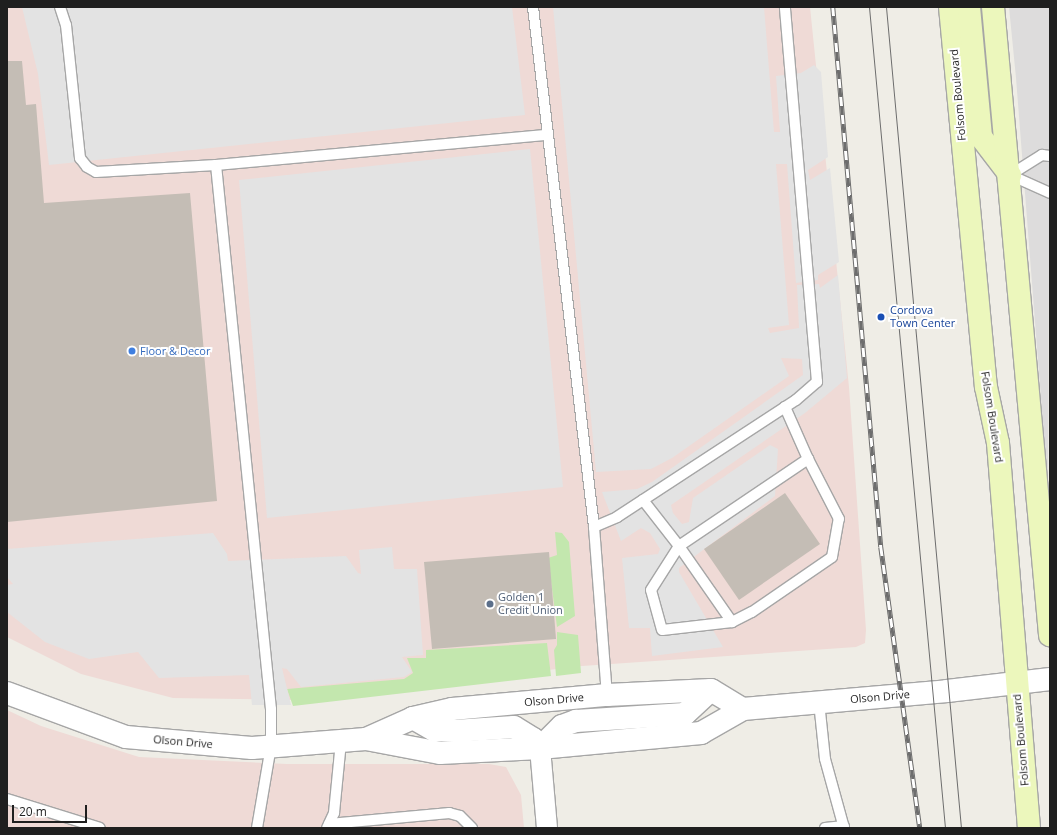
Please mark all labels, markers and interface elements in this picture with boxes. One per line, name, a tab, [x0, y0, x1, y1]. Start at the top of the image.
street label: Folsom Boulevard	[947, 48, 969, 142]
place label: Cordova Town Center	[890, 304, 955, 330]
marker: Cordova Town Center	[875, 311, 887, 323]
place label: Floor & Decor	[140, 344, 210, 358]
marker: Floor & Decor	[127, 346, 137, 356]
street label: Folsom Boulevard	[978, 370, 1006, 464]
place label: Golden 1 Credit Union	[498, 591, 563, 617]
marker: Golden 1 Credit Union	[485, 599, 495, 609]
street label: Olson Drive	[850, 688, 910, 706]
street label: Olson Drive	[524, 691, 584, 709]
street label: Folsom Boulevard	[1010, 693, 1032, 787]
street label: Olson Drive	[153, 733, 213, 751]
scale bar	[14, 797, 89, 823]
text: 20 m	[19, 803, 47, 820]

